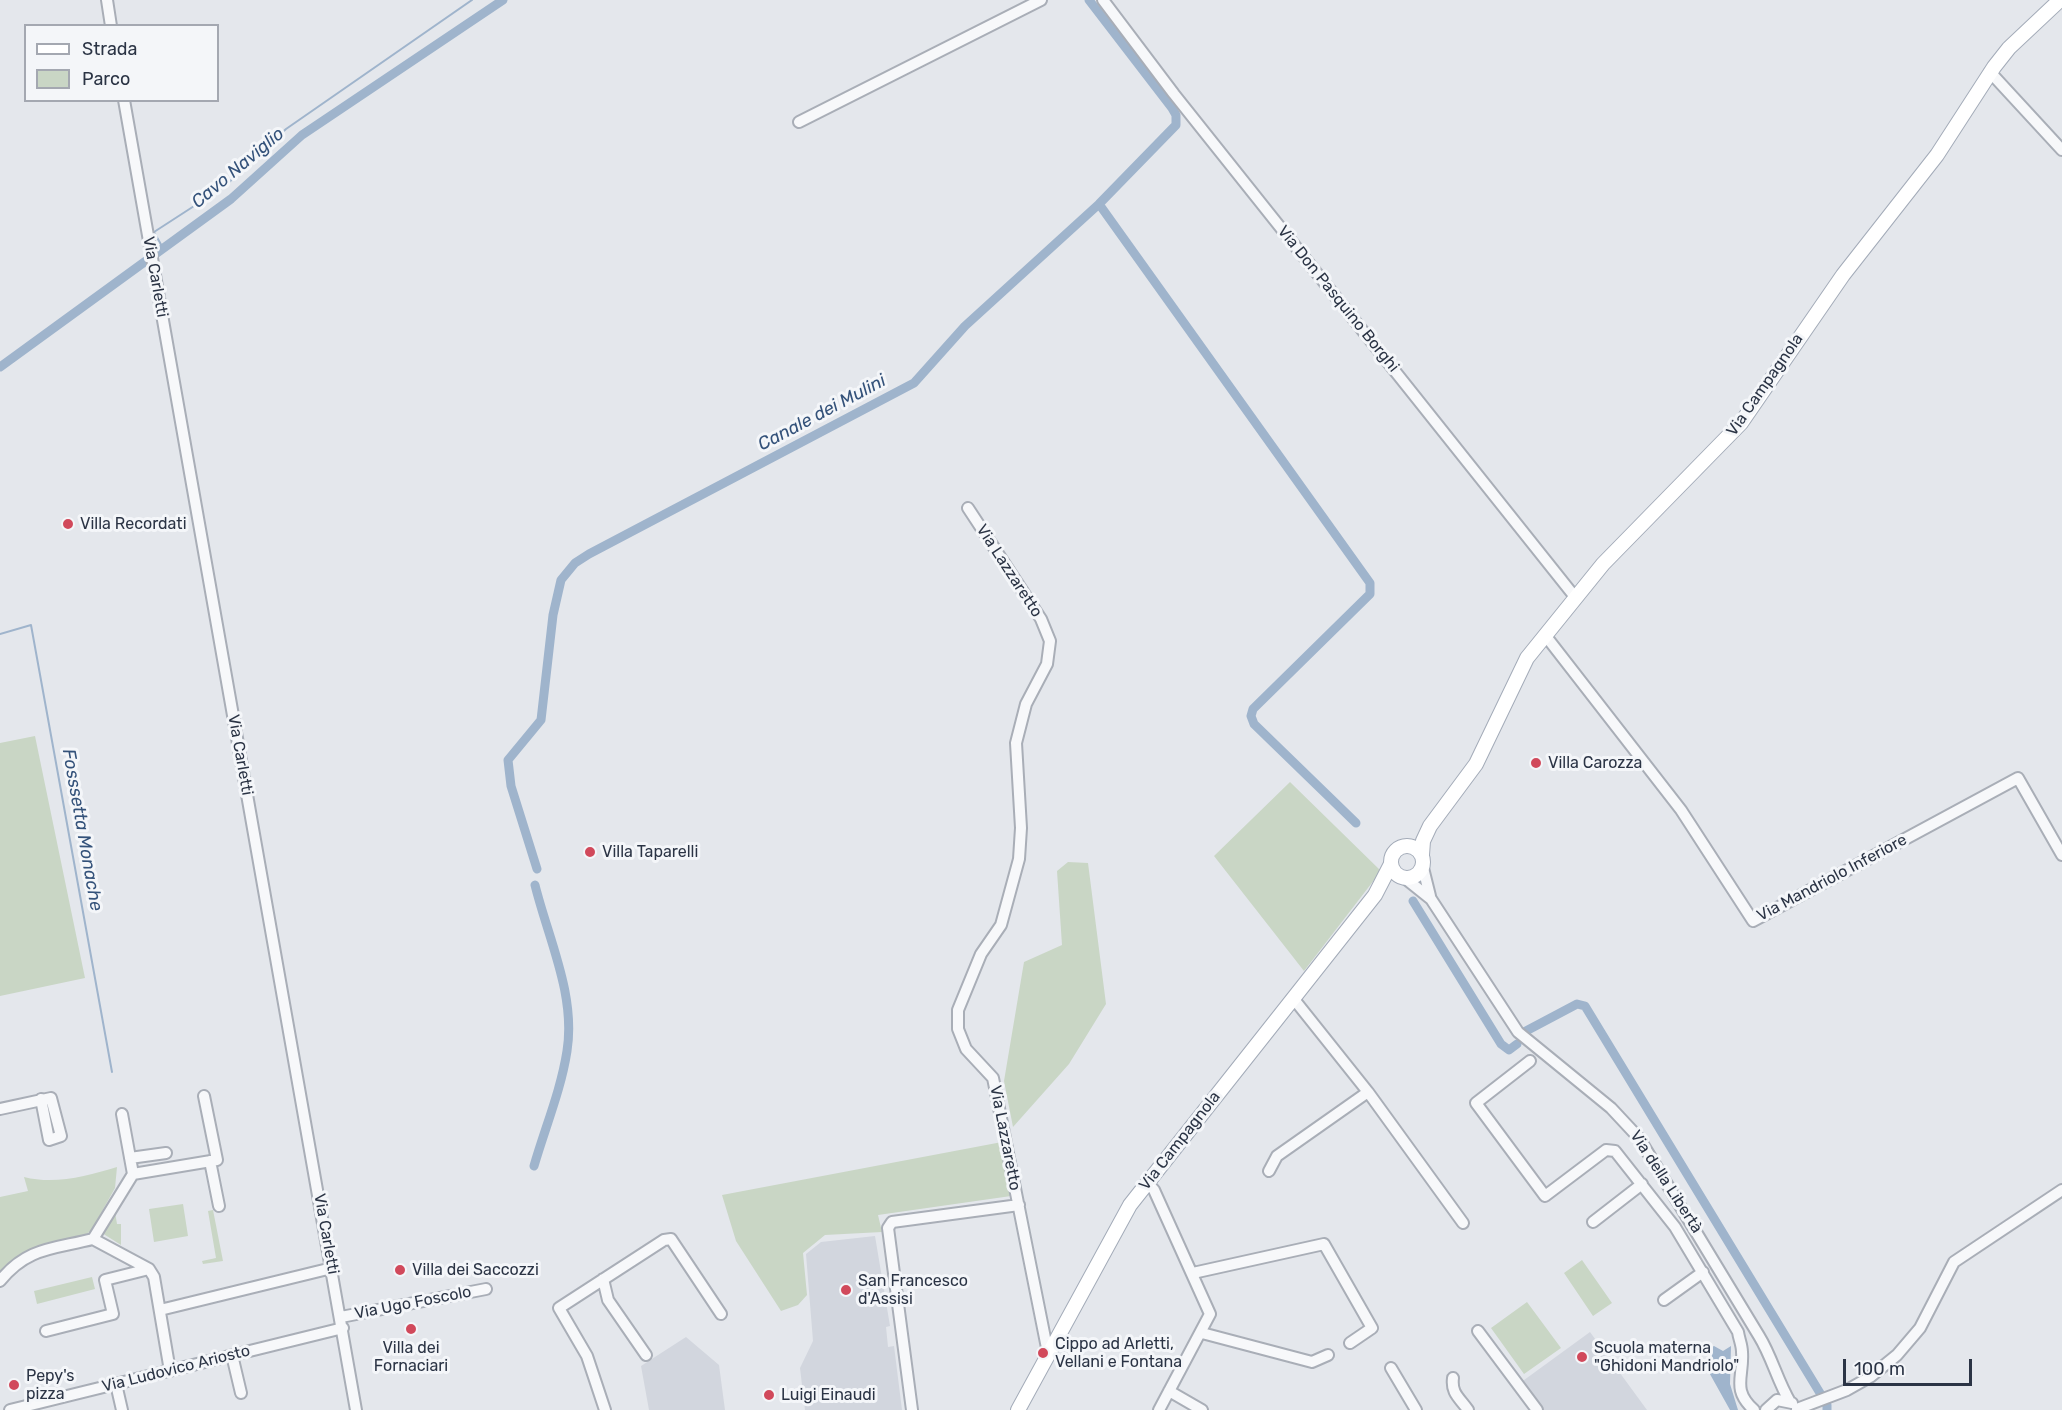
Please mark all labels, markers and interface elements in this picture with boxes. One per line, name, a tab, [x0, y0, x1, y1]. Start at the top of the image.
legend	[24, 24, 219, 102]
text: Strada	[82, 38, 138, 60]
text: Parco	[82, 68, 130, 90]
water label: Cavo Naviglio	[187, 123, 289, 213]
street label: Via Don Pasquino Borghi	[1273, 222, 1403, 376]
street label: Via Carletti	[138, 235, 172, 319]
street label: Via Campagnola	[1723, 330, 1807, 440]
water label: Canale dei Mulini	[754, 370, 890, 456]
place label: Villa Recordati	[80, 514, 186, 534]
marker: Villa Recordati	[61, 517, 75, 531]
street label: Via Lazzaretto	[972, 521, 1046, 621]
street label: Via Carletti	[223, 713, 257, 797]
water label: Fosssetta Monache	[57, 747, 107, 913]
place label: Villa Carozza	[1548, 753, 1642, 773]
marker: Villa Carozza	[1529, 756, 1543, 770]
street label: Via Mandriolo Inferiore	[1754, 830, 1910, 926]
place label: Villa Taparelli	[602, 842, 698, 862]
marker: Villa Taparelli	[583, 845, 597, 859]
street label: Via Lazzaretto	[985, 1084, 1025, 1192]
street label: Via Campagnola	[1135, 1088, 1225, 1194]
street label: Via della Libertà	[1626, 1127, 1706, 1237]
street label: Via Carletti	[309, 1192, 343, 1276]
place label: Villa dei Saccozzi	[412, 1260, 539, 1280]
marker: Villa dei Saccozzi	[393, 1263, 407, 1277]
place label: San Francesco d'Assisi	[858, 1271, 968, 1309]
street label: Via Ugo Foscolo	[353, 1282, 473, 1324]
marker: San Francesco d'Assisi	[839, 1283, 853, 1297]
marker: Villa dei Fornaciari	[404, 1322, 418, 1336]
place label: Cippo ad Arletti, Vellani e Fontana	[1055, 1334, 1182, 1372]
place label: Villa dei Fornaciari	[374, 1338, 448, 1376]
place label: Scuola materna "Ghidoni Mandriolo"	[1594, 1338, 1739, 1376]
street label: Via Ludovico Ariosto	[100, 1341, 252, 1397]
marker: Cippo ad Arletti, Vellani e Fontana	[1036, 1346, 1050, 1360]
scale bar	[1846, 1347, 1975, 1385]
marker: Scuola materna "Ghidoni Mandriolo"	[1575, 1350, 1589, 1364]
text: 100 m	[1854, 1358, 1905, 1380]
place label: Pepy's pizza	[26, 1366, 74, 1404]
marker: Pepy's pizza	[7, 1378, 21, 1392]
place label: Luigi Einaudi	[781, 1385, 876, 1405]
marker: Luigi Einaudi	[762, 1388, 776, 1402]

